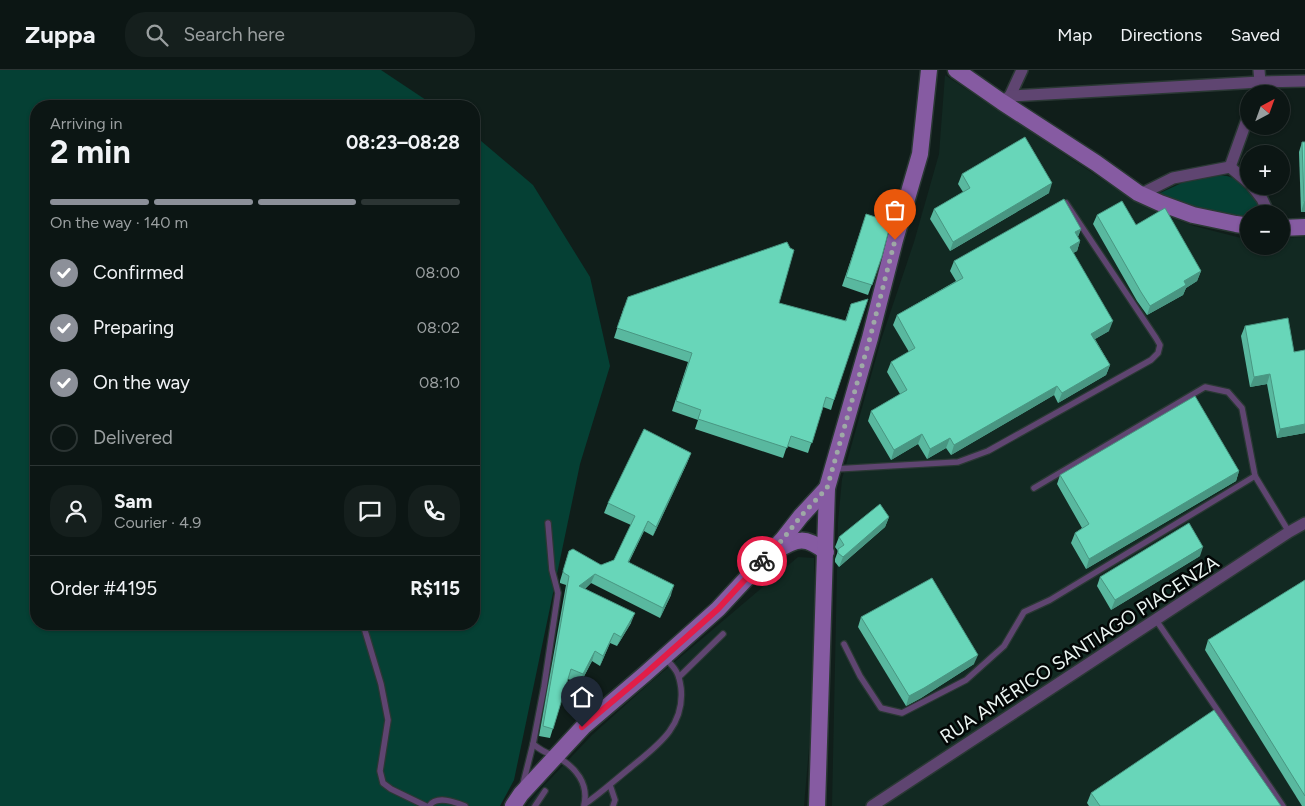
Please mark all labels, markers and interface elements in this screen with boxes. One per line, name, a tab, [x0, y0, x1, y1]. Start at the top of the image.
search box	[125, 12, 475, 57]
text: Zuppa	[25, 20, 95, 49]
icon: search	[143, 21, 171, 49]
text: Search here	[183, 23, 285, 46]
text: Map	[1057, 24, 1092, 46]
text: Directions	[1120, 24, 1202, 46]
text: Saved	[1230, 24, 1280, 46]
north arrow	[1240, 85, 1290, 135]
map controls	[1240, 85, 1290, 255]
text: Arriving in	[50, 114, 122, 133]
text: 08:23–08:28	[346, 131, 460, 154]
text: 2 min	[50, 133, 131, 171]
button: +	[1240, 145, 1290, 195]
pin	[874, 189, 916, 240]
icon: bag	[881, 196, 909, 224]
button: −	[1240, 205, 1290, 255]
text: On the way · 140 m	[50, 213, 188, 232]
icon: check	[50, 259, 78, 287]
text: Confirmed	[93, 261, 184, 284]
text: 08:00	[415, 263, 460, 282]
icon: check	[50, 314, 78, 342]
text: Preparing	[93, 316, 174, 339]
text: 08:02	[417, 318, 460, 337]
icon: check	[50, 369, 78, 397]
text: On the way	[93, 371, 190, 394]
text: 08:10	[419, 373, 460, 392]
text: Delivered	[93, 426, 173, 449]
button: person	[50, 485, 102, 537]
button: chat	[344, 485, 396, 537]
button: phone	[408, 485, 460, 537]
text: Sam	[114, 490, 152, 513]
text: Courier · 4.9	[114, 513, 201, 532]
courier	[737, 536, 787, 586]
icon: bike	[748, 547, 776, 575]
street label: RUA AMÉRICO SANTIAGO PIACENZA	[936, 550, 1223, 748]
text: Order #4195	[50, 577, 157, 600]
text: R$115	[410, 577, 460, 600]
pin	[561, 676, 603, 727]
icon: home	[568, 683, 596, 711]

